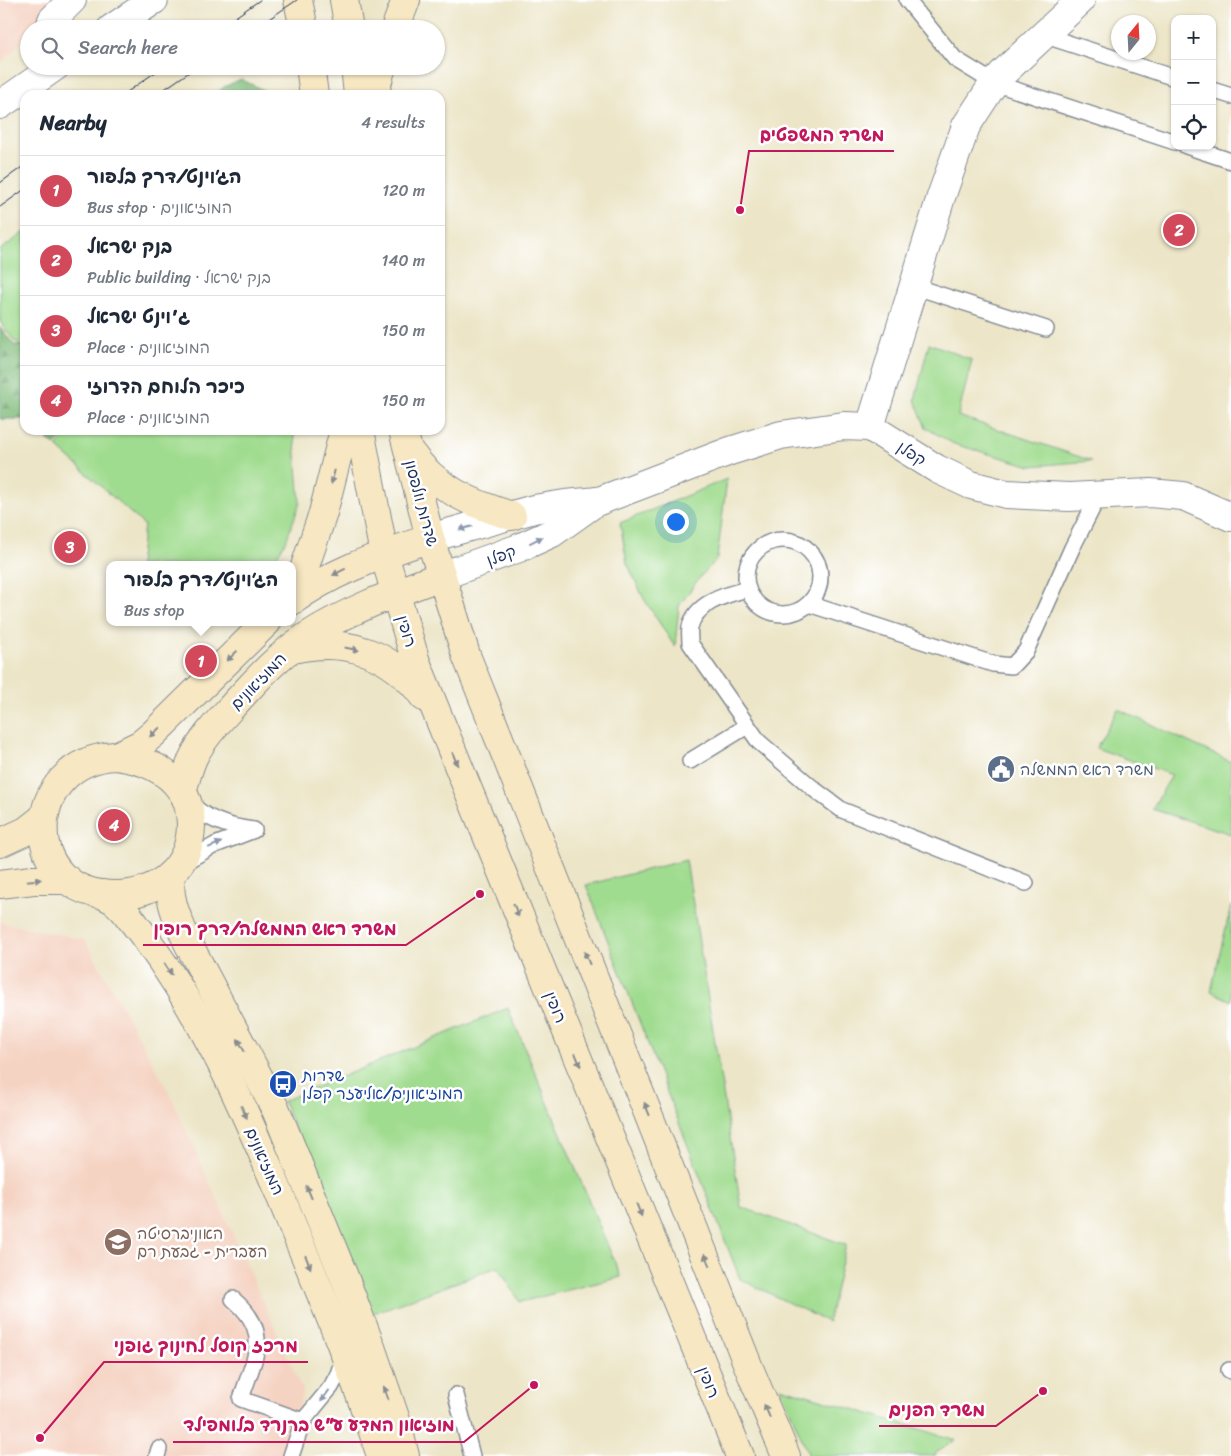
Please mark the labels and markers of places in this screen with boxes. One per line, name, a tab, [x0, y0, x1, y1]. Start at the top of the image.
callout: משרד המשפטים	[749, 118, 894, 151]
pin: 2	[1163, 211, 1195, 249]
pin: 3	[54, 528, 86, 566]
pin: 1	[185, 642, 217, 680]
public building icon: משרד ראש הממשלה	[986, 754, 1016, 784]
place label: משרד ראש הממשלה	[1020, 755, 1154, 784]
pin: 4	[98, 806, 130, 844]
callout: משרד ראש הממשלה/דרך רופין	[143, 912, 406, 945]
place label: שדרות המוזיאונים/אליעזר קפלן	[301, 1061, 463, 1108]
bus stop icon: שדרות המוזיאונים/אליעזר קפלן	[268, 1069, 298, 1099]
place label: האוניברסיטה העברית - גבעת רם	[137, 1219, 268, 1266]
school or university icon: האוניברסיטה העברית - גבעת רם	[103, 1227, 133, 1257]
callout: מרכז קוסל לחינוך גופני	[104, 1329, 308, 1362]
callout: משרד הפנים	[879, 1393, 996, 1426]
callout: מוזיאון המדע ע"ש ברנרד בלומפילד	[173, 1409, 464, 1442]

